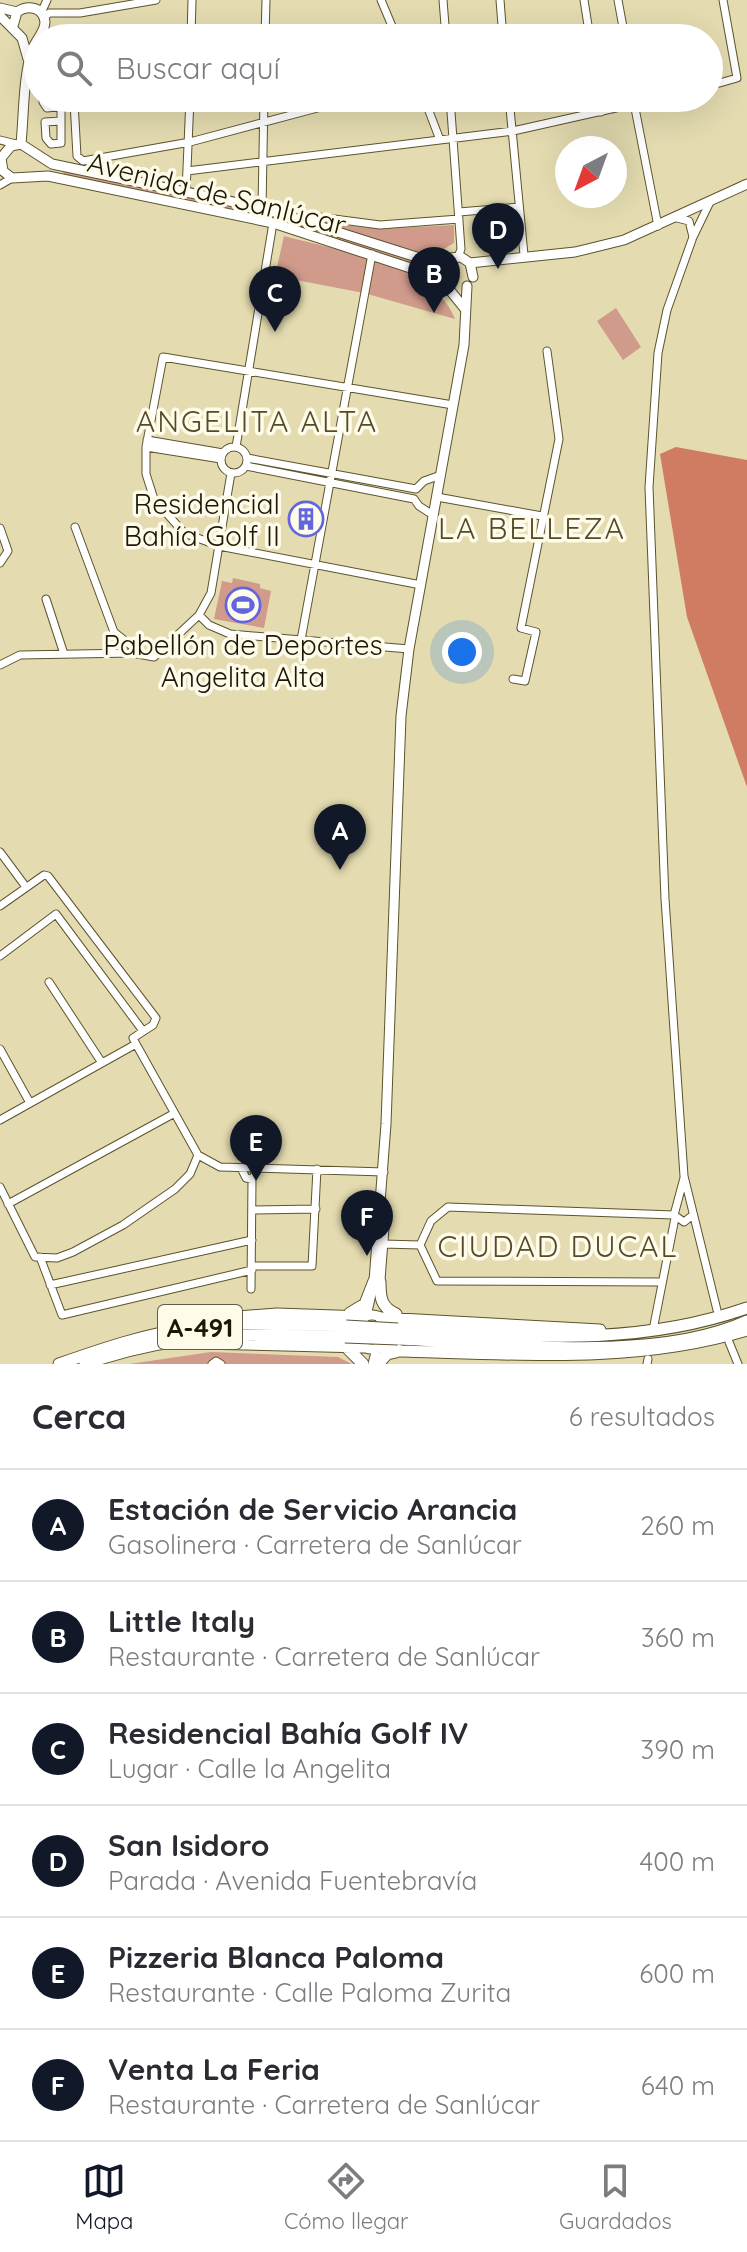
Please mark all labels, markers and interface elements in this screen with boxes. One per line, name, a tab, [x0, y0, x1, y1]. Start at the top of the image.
search box	[24, 24, 723, 112]
icon: search	[52, 46, 96, 90]
text: Buscar aquí	[116, 49, 280, 87]
north arrow	[555, 136, 627, 208]
street label: Avenida de Sanlúcar	[84, 144, 350, 242]
pin: D	[472, 203, 524, 269]
pin: B	[408, 247, 460, 313]
pin: C	[249, 266, 301, 332]
district label: ANGELITA ALTA	[136, 402, 378, 440]
place label: Residencial Bahía Golf II	[124, 486, 280, 553]
building icon: Residencial Bahía Golf II	[287, 500, 325, 538]
district label: LA BELLEZA	[438, 509, 626, 547]
sports icon: Pabellón de Deportes Angelita Alta	[224, 586, 262, 624]
place label: Pabellón de Deportes Angelita Alta	[103, 627, 383, 694]
your location	[442, 632, 482, 672]
pin: A	[314, 804, 366, 870]
pin: E	[230, 1115, 282, 1181]
pin: F	[341, 1190, 393, 1256]
district label: CIUDAD DUCAL	[438, 1227, 679, 1265]
road number: A-491	[158, 1305, 242, 1349]
text: Cerca	[32, 1395, 126, 1438]
text: 6 resultados	[569, 1400, 715, 1433]
text: Estación de Servicio Arancia	[108, 1490, 517, 1528]
text: A	[50, 1509, 66, 1542]
text: 260 m	[640, 1509, 715, 1542]
text: Gasolinera · Carretera de Sanlúcar	[108, 1528, 522, 1561]
text: Little Italy	[108, 1602, 255, 1640]
text: B	[49, 1621, 67, 1654]
text: 360 m	[641, 1621, 715, 1654]
text: Restaurante · Carretera de Sanlúcar	[108, 1640, 540, 1673]
text: Residencial Bahía Golf IV	[108, 1714, 468, 1752]
text: C	[50, 1733, 66, 1766]
text: 390 m	[641, 1733, 715, 1766]
text: Lugar · Calle la Angelita	[108, 1752, 391, 1785]
text: San Isidoro	[108, 1826, 269, 1864]
text: D	[49, 1845, 67, 1878]
text: 400 m	[640, 1845, 715, 1878]
text: Parada · Avenida Fuentebravía	[108, 1864, 477, 1897]
text: Pizzeria Blanca Paloma	[108, 1938, 444, 1976]
text: E	[51, 1957, 65, 1990]
text: 600 m	[639, 1957, 715, 1990]
text: Restaurante · Calle Paloma Zurita	[108, 1976, 511, 2009]
text: Venta La Feria	[108, 2050, 320, 2088]
text: F	[51, 2069, 65, 2102]
text: 640 m	[641, 2069, 715, 2102]
text: Restaurante · Carretera de Sanlúcar	[108, 2088, 540, 2121]
tab: Mapa	[75, 2159, 133, 2235]
tab: Cómo llegar	[284, 2159, 409, 2235]
tab: Guardados	[559, 2159, 672, 2235]

